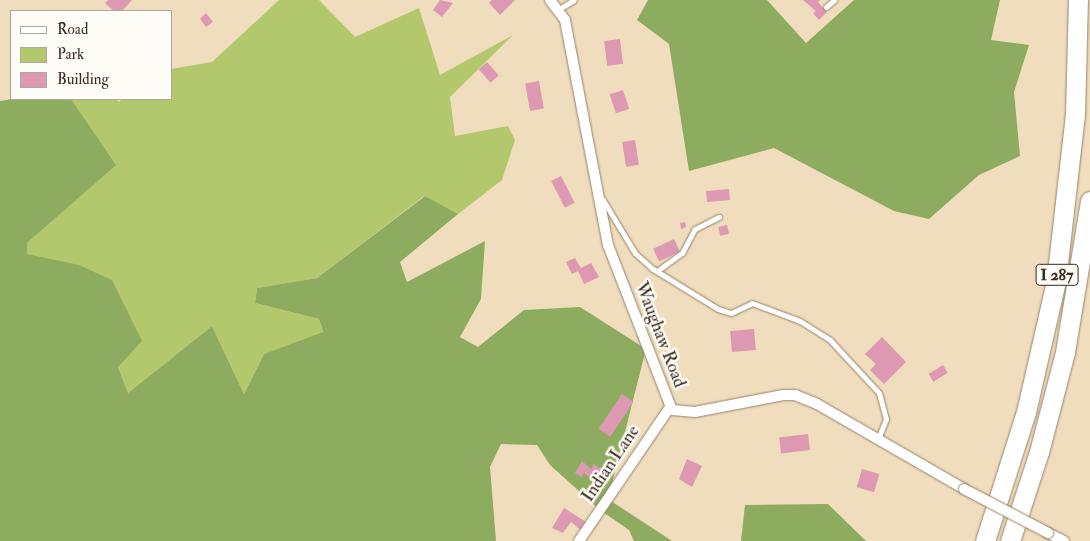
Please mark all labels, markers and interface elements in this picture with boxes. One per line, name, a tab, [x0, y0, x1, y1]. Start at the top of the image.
legend	[10, 10, 172, 100]
text: Road	[57, 20, 88, 39]
text: Park	[57, 45, 84, 64]
text: Building	[57, 70, 109, 89]
road number: I 287	[1034, 262, 1080, 288]
street label: Waughaw Road	[630, 279, 690, 391]
street label: Indian Lane	[577, 422, 645, 506]

